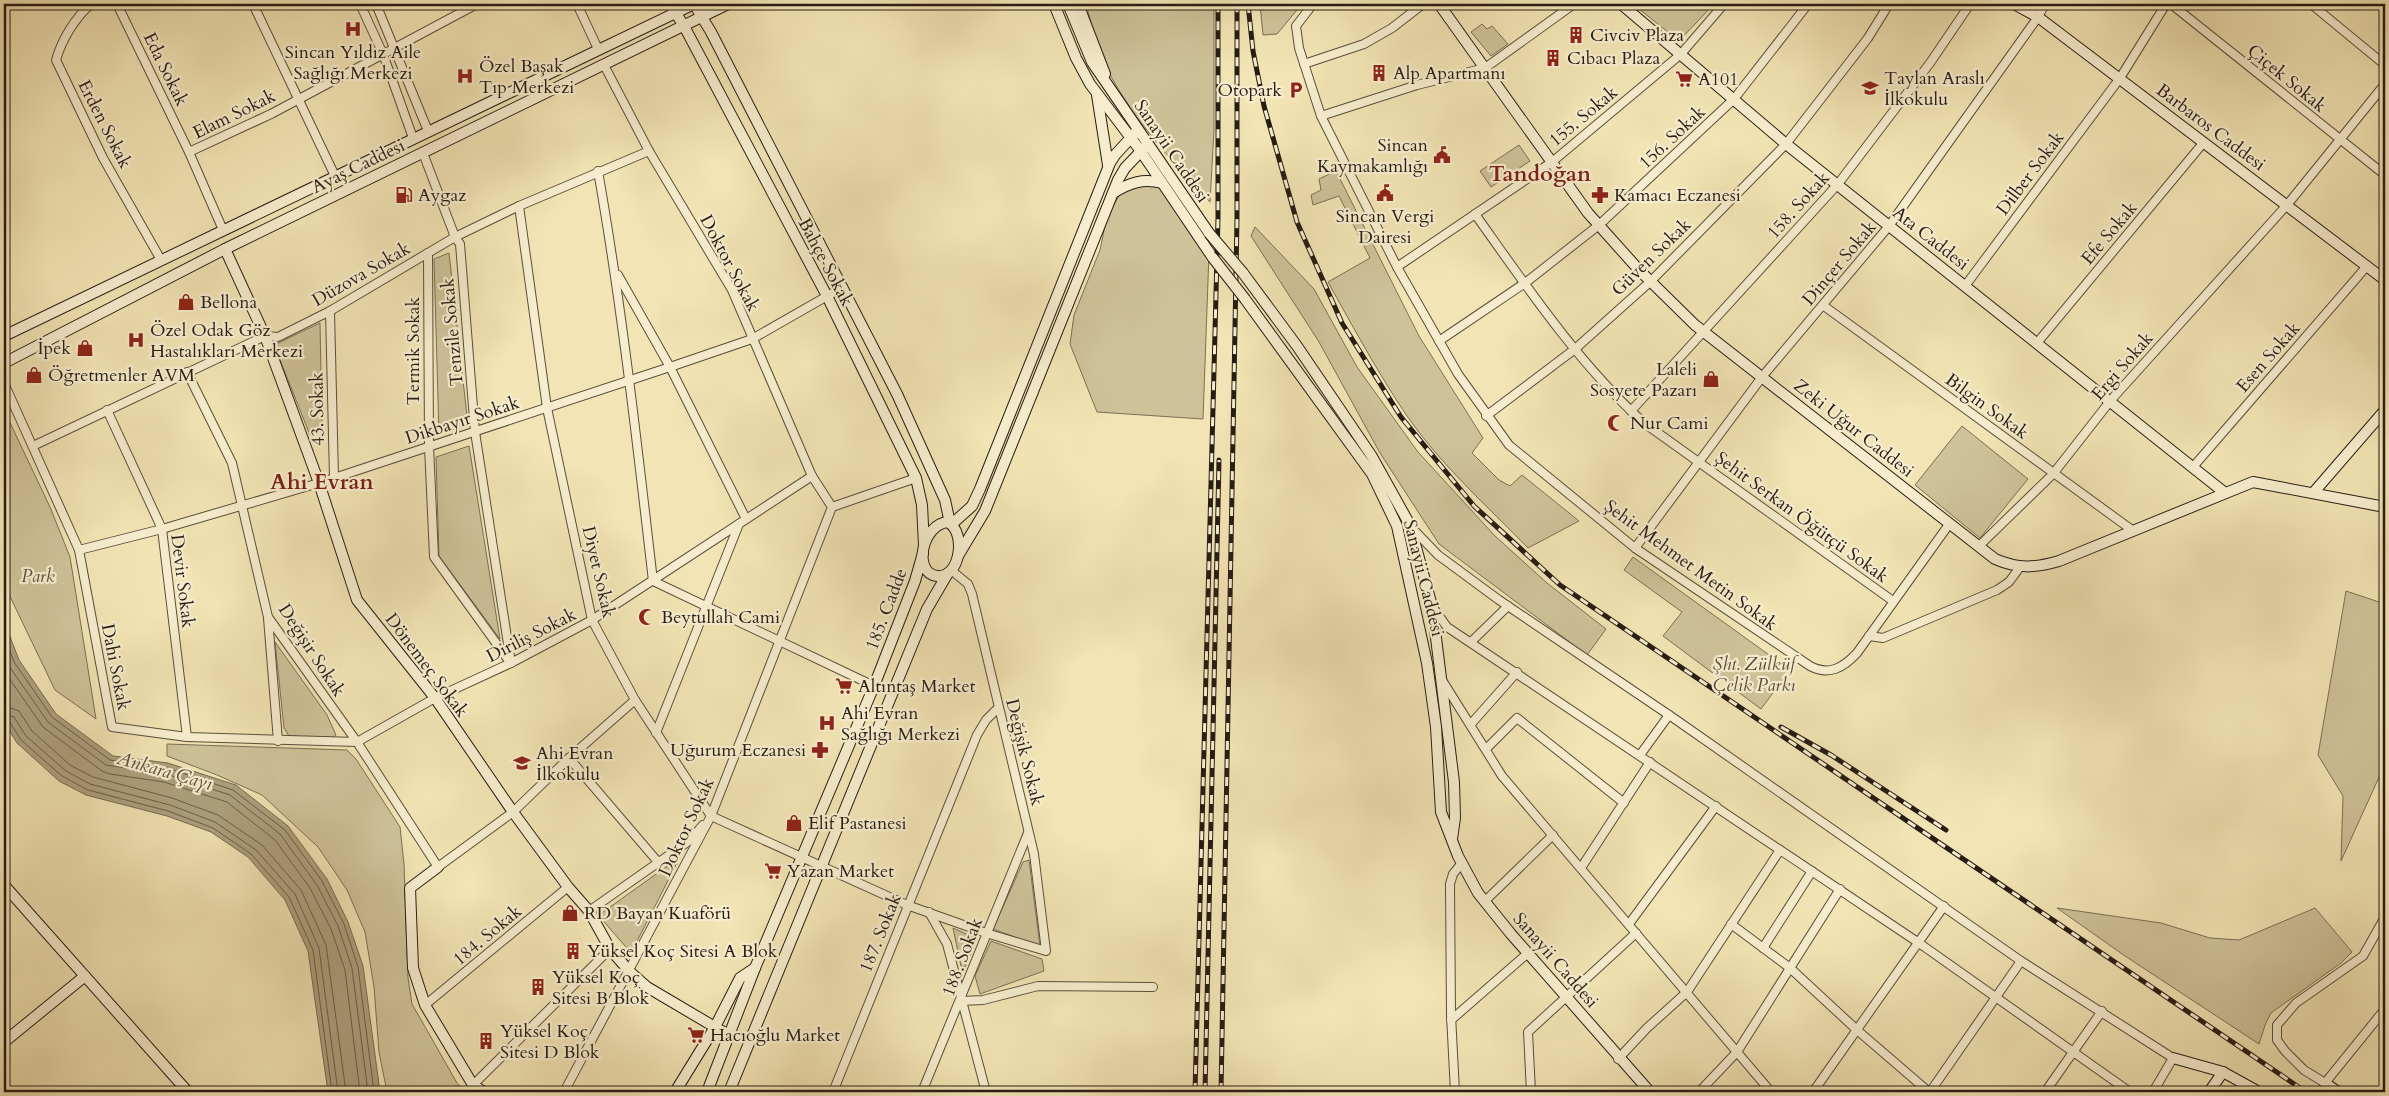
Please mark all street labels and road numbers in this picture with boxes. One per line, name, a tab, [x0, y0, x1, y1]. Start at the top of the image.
street label: Eda Sokak	[137, 28, 194, 111]
street label: Çiçek Sokak	[2242, 39, 2332, 118]
street label: Erden Sokak	[72, 76, 138, 173]
street label: Barbaros Caddesi	[2151, 78, 2271, 177]
street label: 155. Sokak	[1544, 80, 1623, 153]
street label: Elam Sokak	[189, 83, 280, 145]
street label: Sanayii Caddesi	[1128, 95, 1215, 208]
street label: 156. Sokak	[1634, 100, 1711, 175]
street label: Dilber Sokak	[1991, 126, 2070, 220]
street label: Ayaş Caddesi	[307, 133, 409, 200]
street label: 158. Sokak	[1761, 166, 1836, 244]
street label: Efe Sokak	[2076, 196, 2143, 270]
street label: Ata Caddesi	[1887, 201, 1974, 276]
street label: Doktor Sokak	[694, 210, 766, 316]
street label: Güven Sokak	[1606, 213, 1697, 302]
street label: Bahçe Sokak	[792, 214, 860, 311]
street label: Dinçer Sokak	[1797, 215, 1882, 311]
street label: Düzova Sokak	[307, 236, 415, 313]
street label: Tenzile Sokak	[435, 277, 470, 387]
street label: Termik Sokak	[401, 296, 426, 405]
street label: Esen Sokak	[2231, 316, 2306, 398]
street label: Ergi Sokak	[2086, 326, 2159, 406]
street label: Bilgin Sokak	[1940, 368, 2034, 445]
street label: 43. Sokak	[304, 372, 331, 446]
street label: Zeki Uğur Caddesi	[1788, 373, 1919, 483]
street label: Dikbayır Sokak	[402, 390, 523, 451]
street label: Şehit Serkan Öğütçü Sokak	[1710, 446, 1894, 589]
street label: Şehit Mehmet Metin Sokak	[1599, 494, 1783, 637]
street label: Sanayii Caddesi	[1397, 517, 1450, 639]
street label: Diyet Sokak	[576, 524, 621, 621]
street label: Devir Sokak	[164, 533, 201, 630]
street label: 185. Cadde	[859, 565, 914, 654]
street label: Değişir Sokak	[272, 599, 351, 702]
street label: Diriliş Sokak	[482, 602, 581, 669]
street label: Dönemeç Sokak	[379, 608, 474, 723]
street label: Dahi Sokak	[95, 622, 136, 713]
street label: Değişik Sokak	[999, 696, 1050, 809]
street label: Doktor Sokak	[653, 773, 720, 881]
street label: 187. Sokak	[853, 890, 908, 976]
street label: 184. Sokak	[448, 899, 527, 972]
street label: Sanayii Caddesi	[1507, 907, 1604, 1014]
street label: 188. Sokak	[936, 914, 989, 1000]

